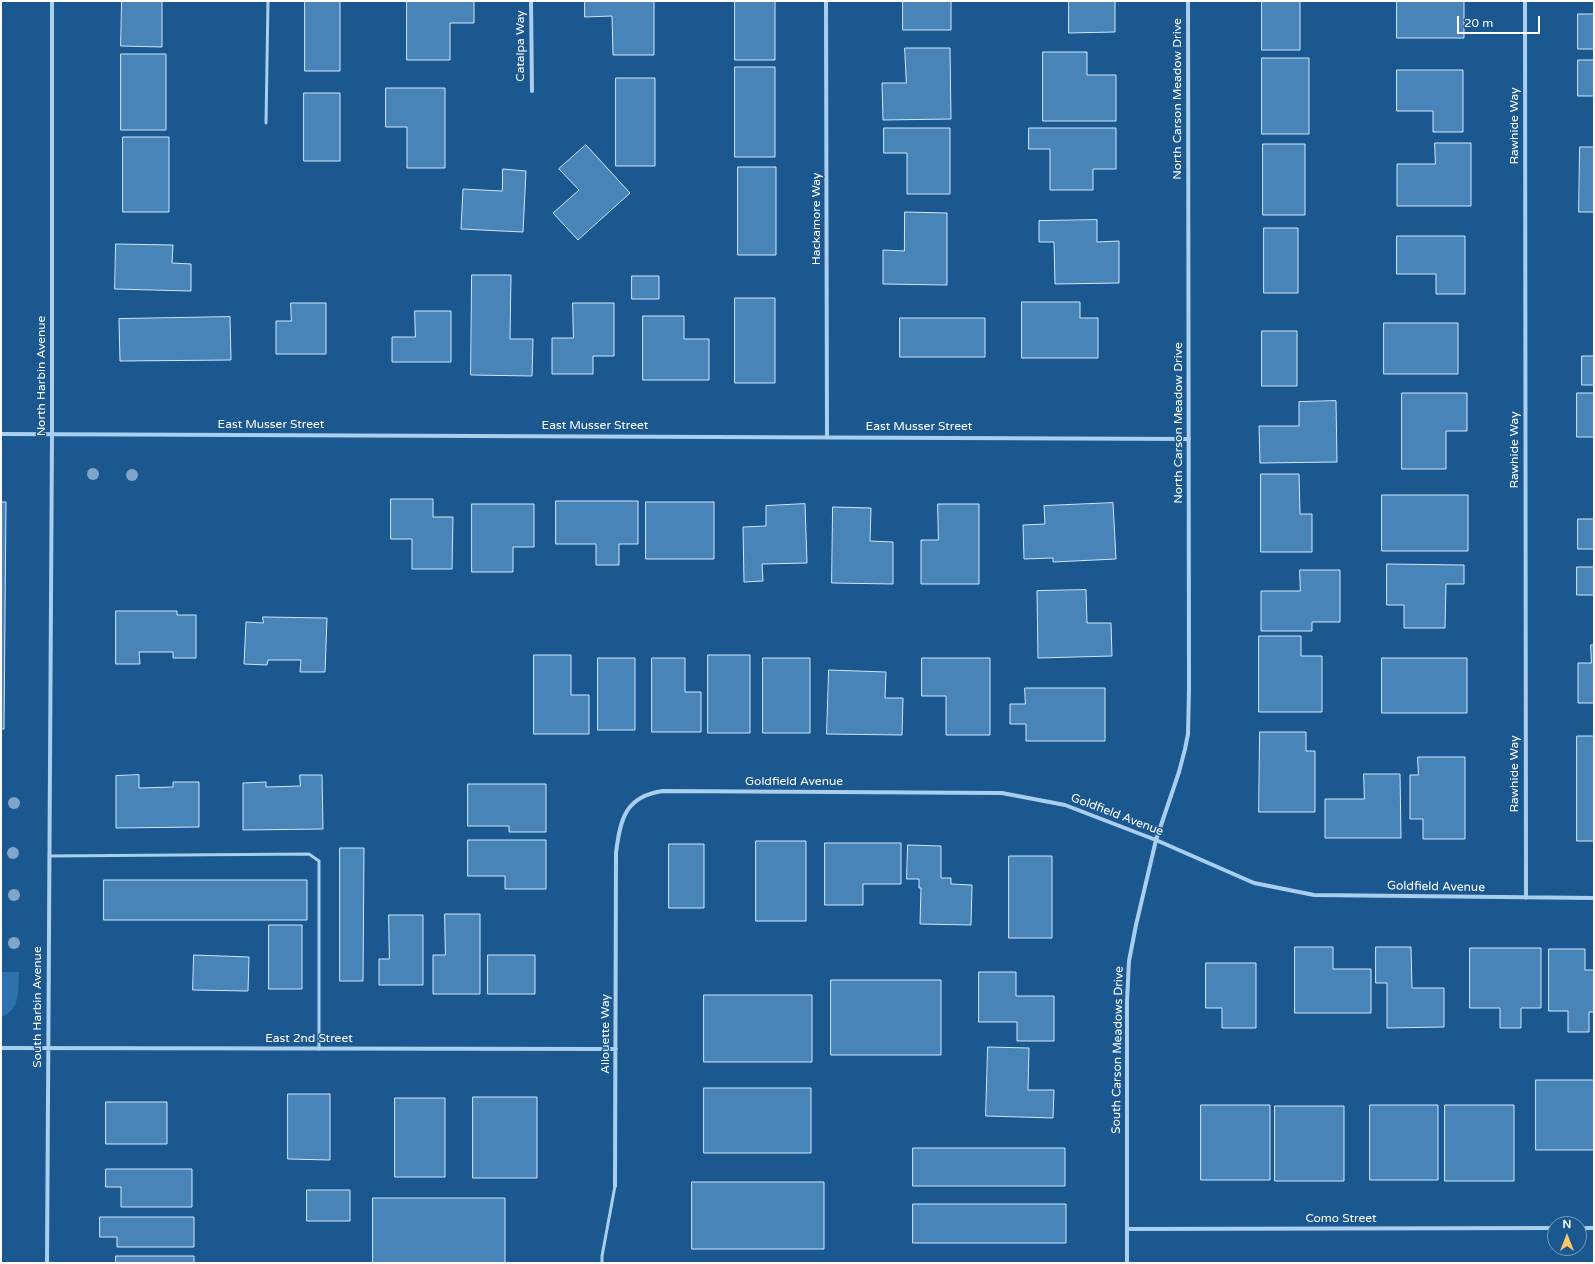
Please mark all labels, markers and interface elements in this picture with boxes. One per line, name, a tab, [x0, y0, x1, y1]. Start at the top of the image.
scale bar	[1459, 8, 1542, 34]
street label: Catalpa Way	[514, 10, 528, 82]
text: 20 m	[1464, 16, 1493, 30]
street label: North Carson Meadow Drive	[1171, 18, 1185, 180]
street label: Rawhide Way	[1508, 87, 1522, 165]
street label: Hackamore Way	[810, 173, 824, 265]
street label: North Harbin Avenue	[35, 316, 49, 436]
street label: North Carson Meadow Drive	[1172, 342, 1186, 504]
street label: Rawhide Way	[1508, 411, 1522, 489]
street label: East Musser Street	[218, 418, 324, 432]
street label: East Musser Street	[542, 419, 648, 433]
street label: East Musser Street	[866, 420, 972, 434]
street label: Rawhide Way	[1508, 735, 1522, 813]
street label: Goldfield Avenue	[745, 775, 843, 789]
street label: Goldfield Avenue	[1069, 791, 1165, 839]
street label: Goldfield Avenue	[1387, 879, 1485, 895]
street label: South Harbin Avenue	[31, 946, 45, 1068]
street label: South Carson Meadows Drive	[1109, 966, 1127, 1134]
street label: Allouette Way	[599, 994, 613, 1074]
street label: East 2nd Street	[265, 1032, 353, 1046]
street label: Como Street	[1305, 1212, 1377, 1226]
north arrow	[1547, 1216, 1587, 1256]
text: N	[1563, 1218, 1571, 1231]

